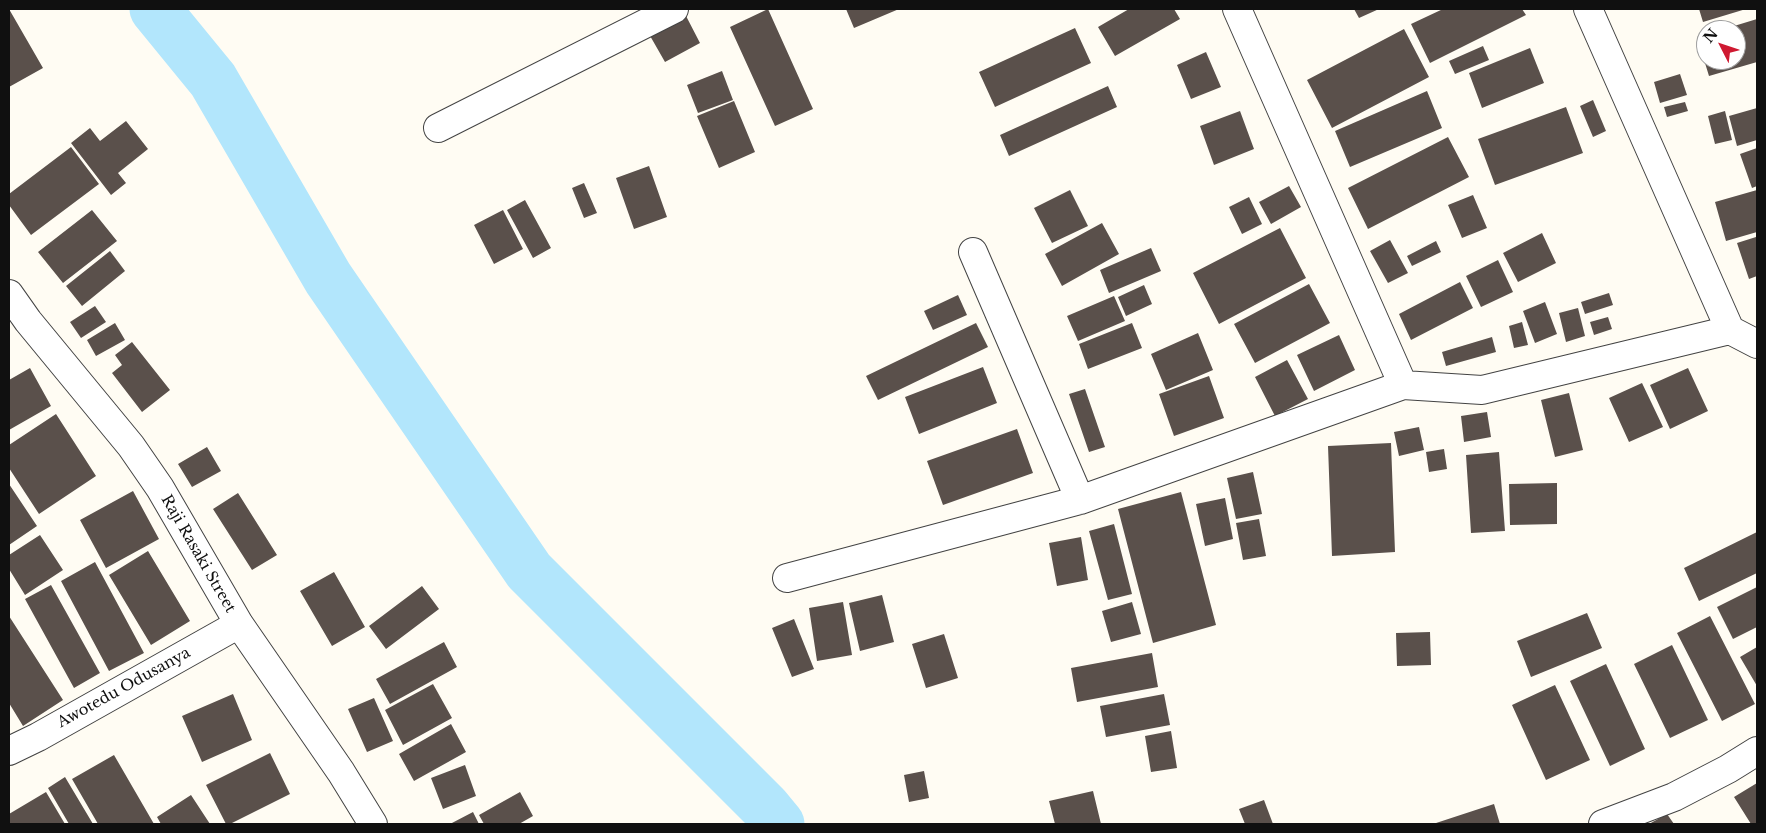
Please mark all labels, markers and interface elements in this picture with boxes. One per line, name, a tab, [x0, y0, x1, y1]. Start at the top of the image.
north arrow	[1696, 20, 1746, 70]
text: N	[1699, 25, 1722, 47]
street label: Raji Rasaki Street	[157, 492, 239, 616]
street label: Awotedu Odusanya	[54, 644, 194, 732]

